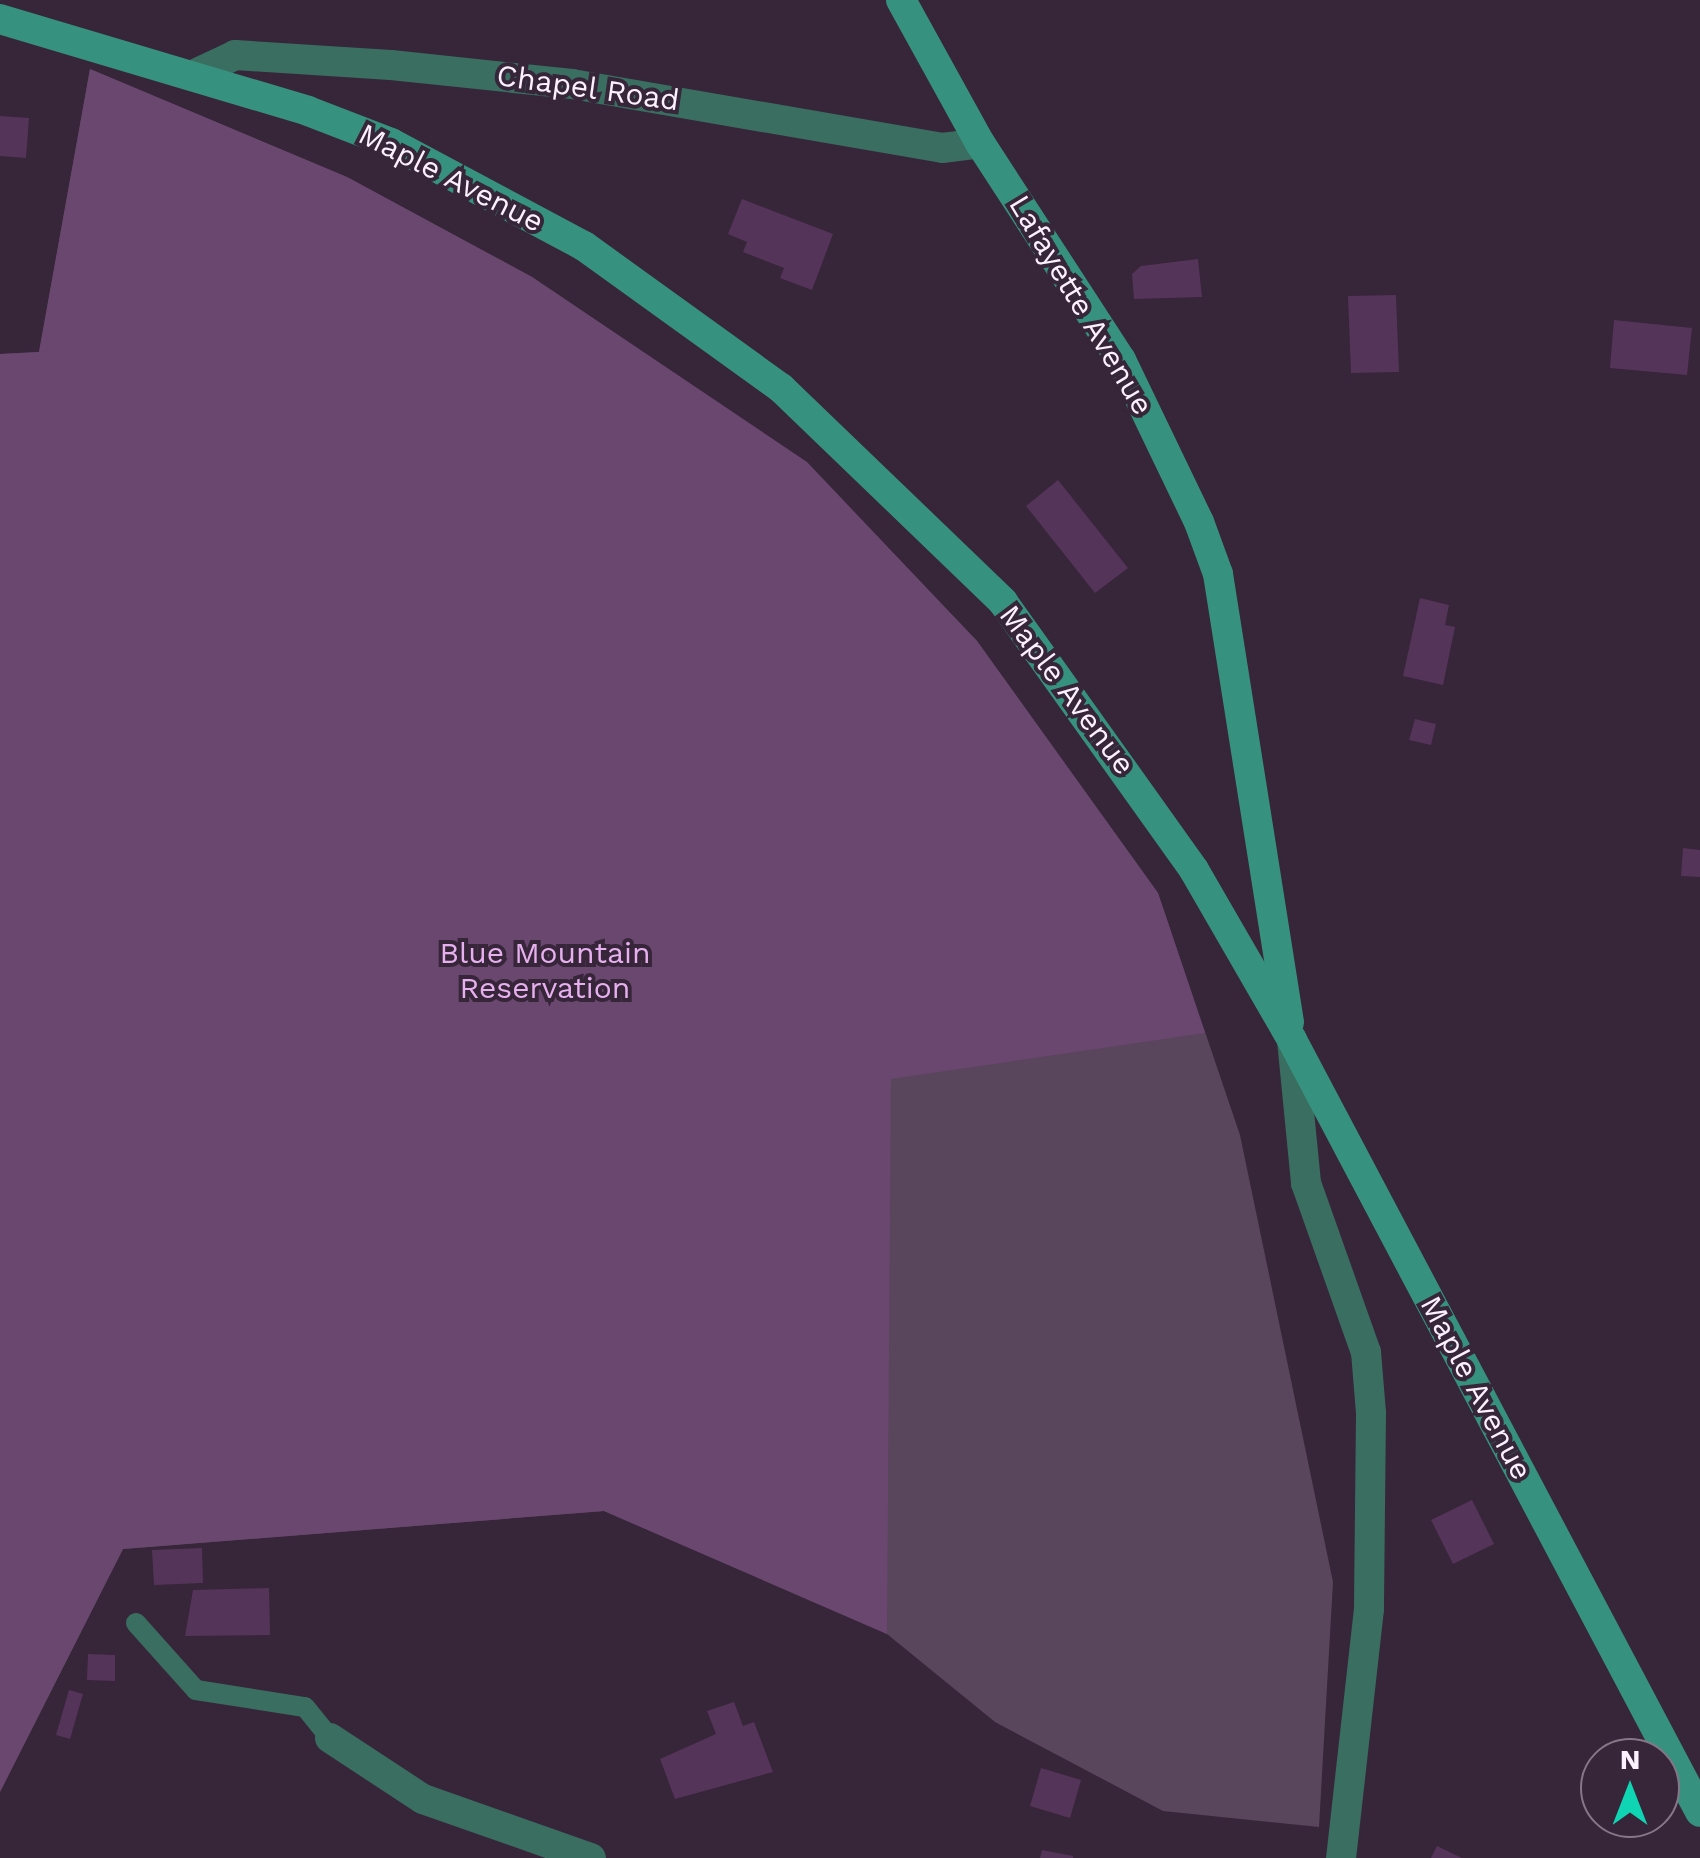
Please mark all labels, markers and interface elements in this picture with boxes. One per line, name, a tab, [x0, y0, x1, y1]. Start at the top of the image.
street label: Chapel Road	[494, 57, 682, 119]
street label: Maple Avenue	[352, 116, 550, 240]
street label: Lafayette Avenue	[1001, 188, 1161, 422]
street label: Maple Avenue	[991, 598, 1143, 782]
park label: Blue Mountain Reservation	[439, 935, 651, 1006]
street label: Maple Avenue	[1412, 1289, 1540, 1487]
north arrow	[1580, 1738, 1680, 1838]
text: N	[1620, 1743, 1640, 1776]

